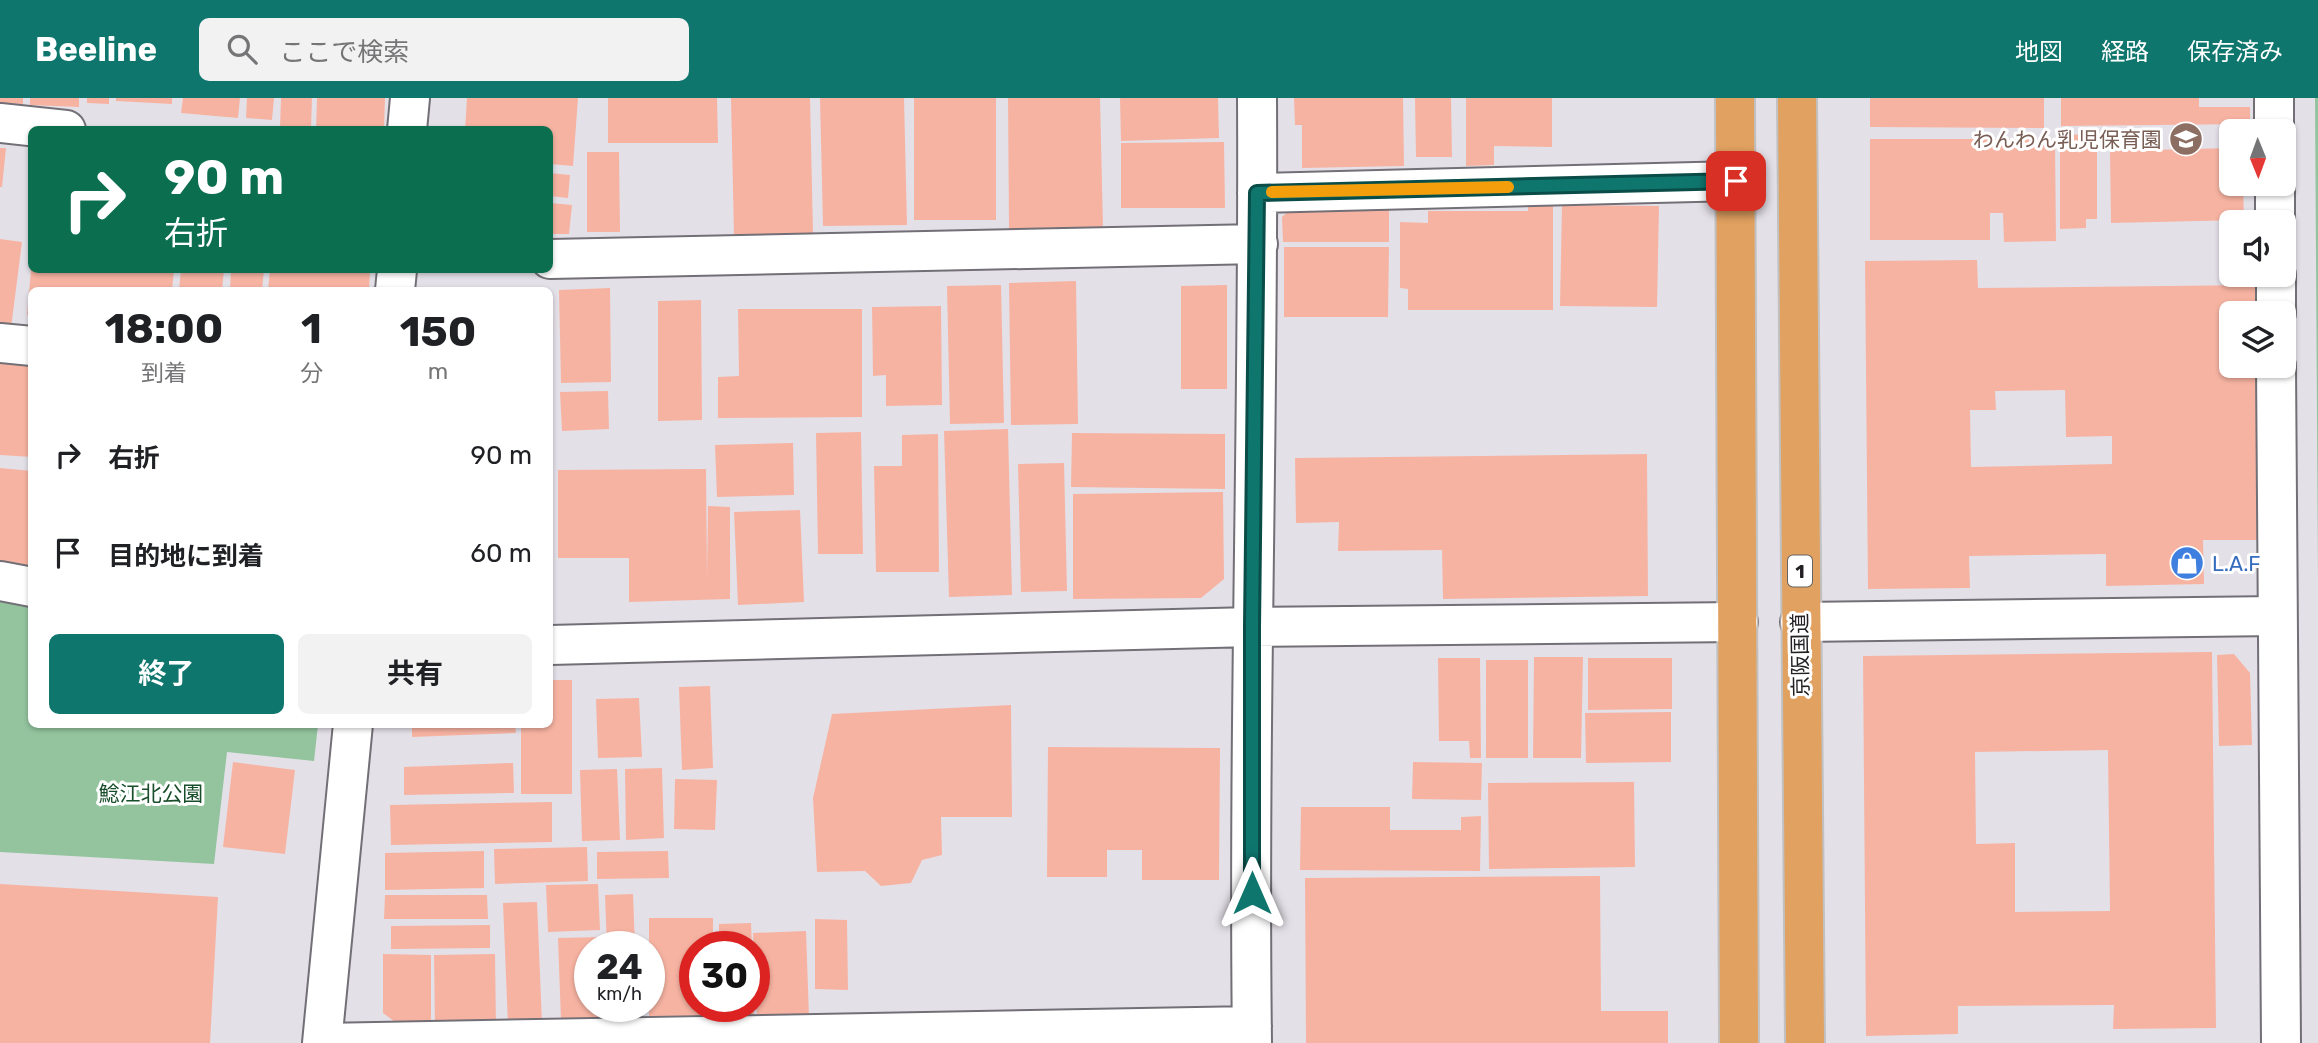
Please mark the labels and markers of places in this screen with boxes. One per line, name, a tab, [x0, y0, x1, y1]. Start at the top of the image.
school or university icon: わんわん乳児保育園	[2167, 120, 2205, 158]
place label: わんわん乳児保育園	[1973, 127, 2162, 152]
pin	[1706, 151, 1766, 211]
shop icon: L.A.F	[2168, 544, 2206, 582]
place label: L.A.F	[2212, 551, 2261, 576]

